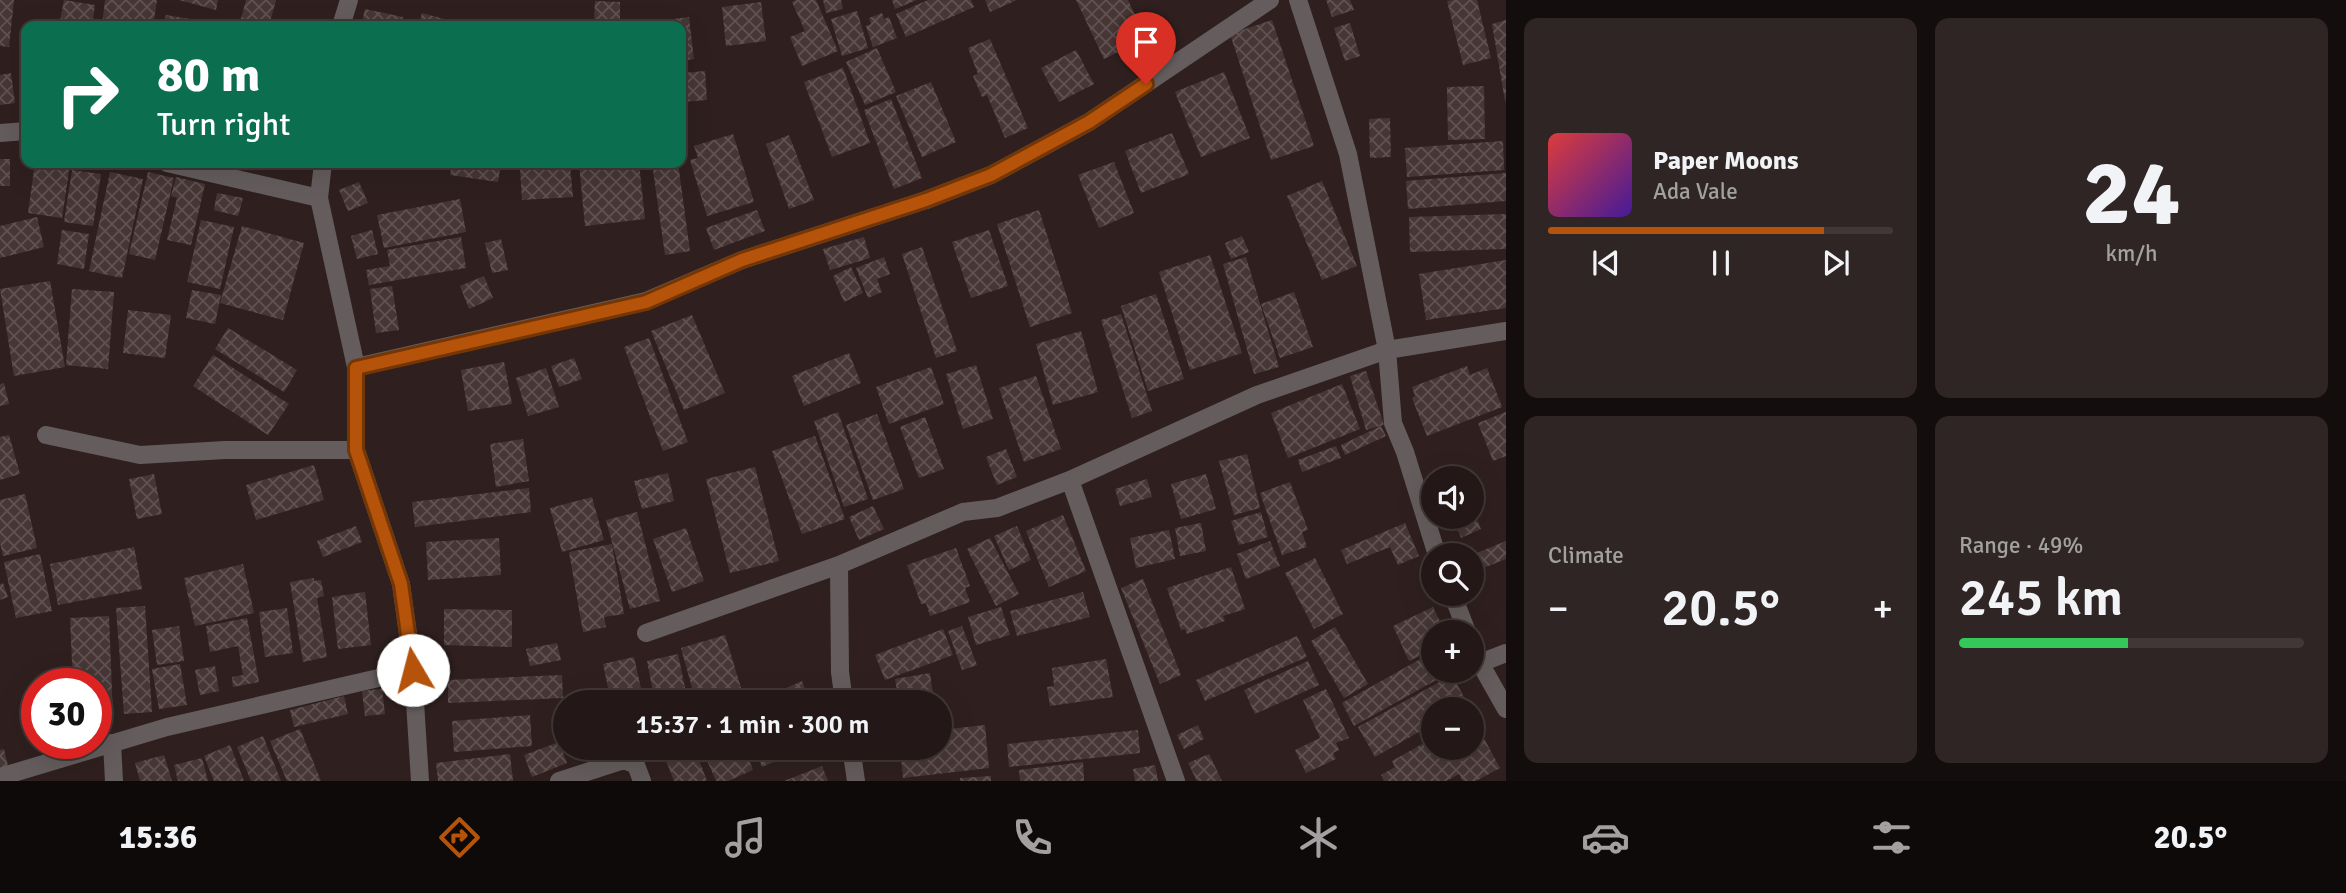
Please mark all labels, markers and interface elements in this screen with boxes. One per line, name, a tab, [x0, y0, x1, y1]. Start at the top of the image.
pin	[1116, 12.0, 1176, 84]
icon: arrive	[1127, 23, 1165, 61]
text: 80 m	[157, 45, 260, 105]
icon: right	[42, 49, 133, 140]
text: Turn right	[157, 105, 290, 144]
text: 24	[2082, 137, 2181, 250]
text: Paper Moons	[1653, 145, 1799, 177]
text: Ada Vale	[1653, 177, 1738, 206]
text: km/h	[2105, 239, 2158, 268]
icon: previous	[1587, 244, 1625, 282]
icon: pause	[1702, 244, 1740, 282]
icon: next	[1817, 244, 1855, 282]
map controls	[1421, 466, 1484, 760]
button: sound	[1421, 466, 1484, 529]
text: Range · 49%	[1959, 531, 2083, 560]
text: Climate	[1548, 541, 1624, 570]
button: search	[1421, 543, 1484, 606]
text: 245 km	[1959, 566, 2123, 630]
text: 20.5°	[1661, 576, 1780, 640]
text: −	[1548, 585, 1569, 632]
text: +	[1872, 585, 1893, 632]
button: +	[1421, 620, 1484, 683]
position arrow	[376, 633, 450, 707]
speed limit sign: 30	[21, 668, 112, 759]
button: −	[1421, 697, 1484, 760]
text: 15:37 · 1 min · 300 m	[636, 709, 869, 741]
icon: directions	[435, 813, 484, 862]
icon: music	[721, 813, 770, 862]
icon: phone	[1008, 813, 1057, 862]
icon: climate	[1294, 813, 1343, 862]
icon: car	[1581, 813, 1630, 862]
icon: filters	[1867, 813, 1916, 862]
text: 15:36	[119, 818, 197, 857]
text: 20.5°	[2153, 818, 2227, 857]

